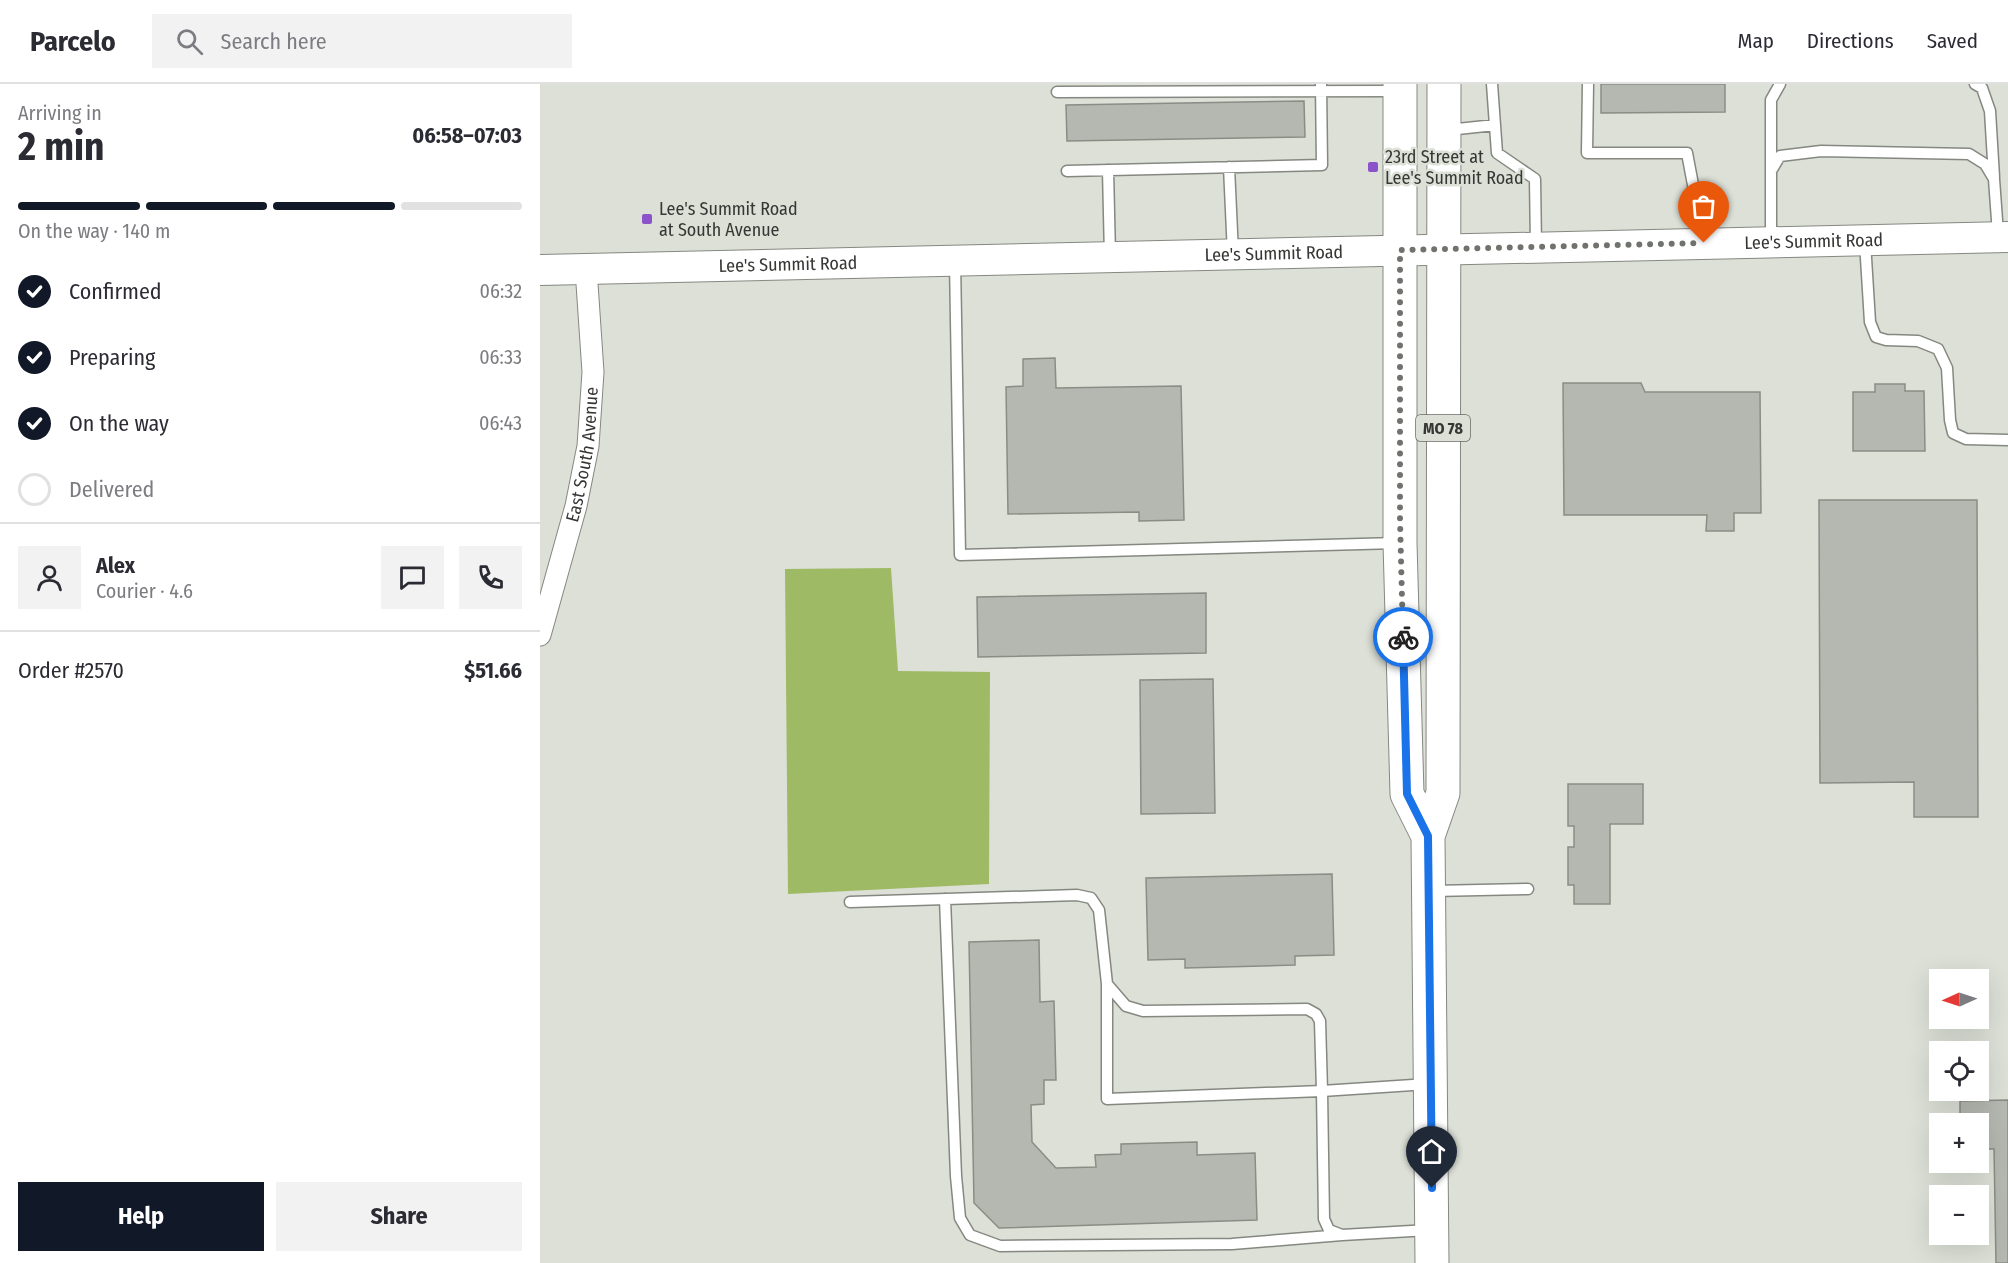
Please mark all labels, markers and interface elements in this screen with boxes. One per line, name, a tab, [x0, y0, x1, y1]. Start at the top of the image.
search box	[152, 14, 572, 68]
text: Parcelo	[30, 25, 116, 58]
icon: search	[173, 25, 206, 58]
text: Search here	[221, 28, 327, 55]
text: Map	[1737, 28, 1774, 54]
text: Directions	[1807, 28, 1894, 54]
text: Saved	[1927, 28, 1978, 54]
text: Arriving in	[18, 101, 102, 125]
text: 06:58–07:03	[412, 122, 522, 149]
text: 2 min	[18, 124, 104, 170]
place label: 23rd Street at Lee's Summit Road	[1385, 146, 1524, 189]
marker: 23rd Street at Lee's Summit Road	[1366, 160, 1380, 174]
pin	[1678, 181, 1729, 243]
icon: bag	[1687, 190, 1720, 223]
place label: Lee's Summit Road at South Avenue	[659, 198, 798, 241]
marker: Lee's Summit Road at South Avenue	[640, 212, 654, 226]
text: On the way · 140 m	[18, 219, 170, 243]
street label: Lee's Summit Road	[1744, 229, 1883, 254]
street label: Lee's Summit Road	[1204, 241, 1343, 266]
street label: Lee's Summit Road	[718, 252, 857, 277]
icon: check	[18, 275, 51, 308]
text: Confirmed	[69, 278, 162, 305]
text: 06:32	[480, 279, 522, 303]
icon: check	[18, 341, 51, 374]
text: Preparing	[69, 344, 155, 371]
text: 06:33	[479, 345, 522, 369]
street label: East South Avenue	[561, 386, 603, 524]
icon: check	[18, 407, 51, 440]
text: On the way	[69, 410, 169, 437]
text: 06:43	[479, 411, 522, 435]
road number: MO 78	[1416, 415, 1470, 441]
text: Delivered	[69, 476, 154, 503]
button: person	[18, 546, 81, 609]
button: chat	[381, 546, 444, 609]
button: phone	[459, 546, 522, 609]
text: Alex	[96, 552, 135, 579]
text: Courier · 4.6	[96, 579, 193, 603]
courier	[1373, 607, 1433, 667]
icon: bike	[1387, 621, 1420, 654]
text: Order #2570	[18, 657, 124, 684]
text: $51.66	[464, 657, 522, 684]
north arrow	[1929, 969, 1989, 1029]
map controls	[1929, 969, 1989, 1245]
button: locate	[1929, 1041, 1989, 1101]
button: +	[1929, 1113, 1989, 1173]
pin	[1406, 1126, 1457, 1188]
icon: home	[1415, 1135, 1448, 1168]
button: Help	[18, 1182, 264, 1251]
button: Share	[276, 1182, 522, 1251]
button: −	[1929, 1185, 1989, 1245]

